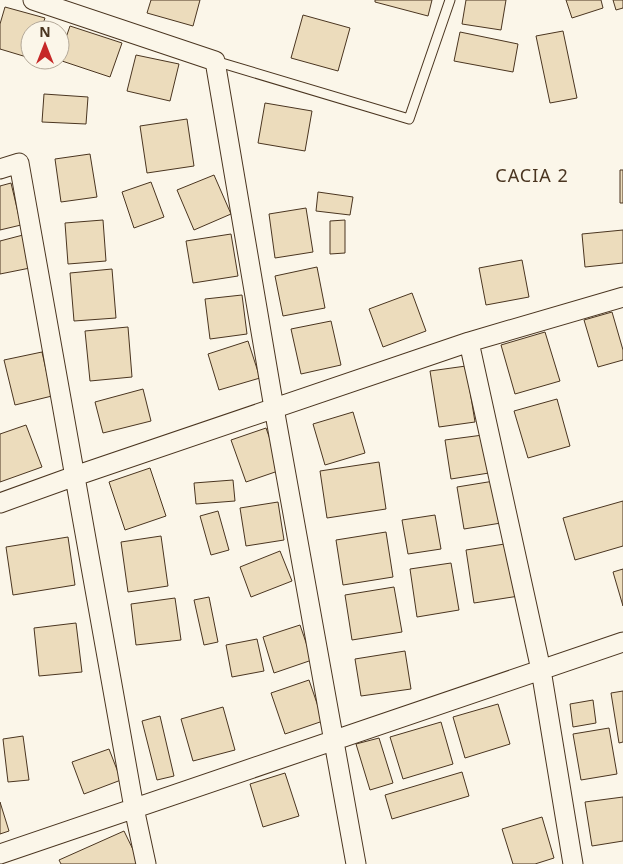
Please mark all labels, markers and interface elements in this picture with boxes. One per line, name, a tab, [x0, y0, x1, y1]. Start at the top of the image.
north arrow	[20, 20, 70, 70]
text: N	[39, 22, 51, 41]
district label: CACIA 2	[495, 163, 569, 187]

